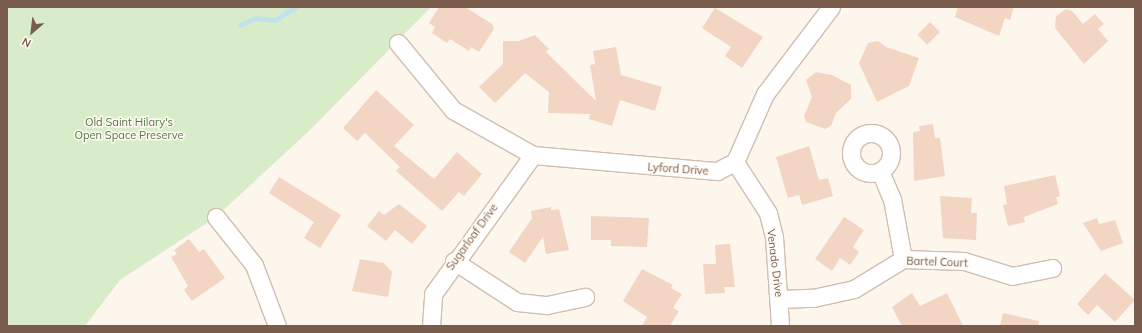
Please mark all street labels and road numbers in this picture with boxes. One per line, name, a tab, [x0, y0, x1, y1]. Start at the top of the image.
street label: Lyford Drive	[647, 160, 709, 178]
street label: Sugarloaf Drive	[443, 201, 501, 273]
street label: Venado Drive	[764, 228, 786, 298]
street label: Bartel Court	[906, 254, 968, 270]

